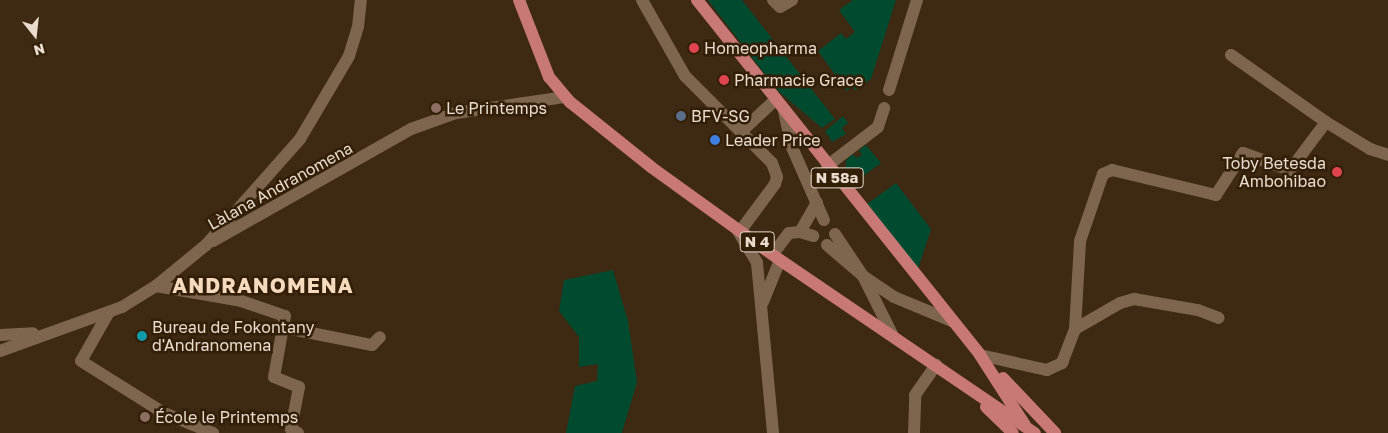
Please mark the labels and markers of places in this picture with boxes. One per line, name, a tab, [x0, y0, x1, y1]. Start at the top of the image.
place label: Homeopharma	[704, 38, 817, 58]
marker: Homeopharma	[688, 42, 700, 54]
place label: Pharmacie Grace	[734, 70, 863, 90]
marker: Pharmacie Grace	[718, 74, 730, 86]
place label: Le Printemps	[446, 98, 547, 118]
marker: Le Printemps	[430, 102, 442, 114]
place label: BFV-SG	[691, 106, 750, 126]
marker: BFV-SG	[675, 110, 687, 122]
place label: Leader Price	[725, 130, 821, 150]
marker: Leader Price	[709, 134, 721, 146]
place label: Toby Betesda Ambohibao	[1222, 153, 1326, 191]
marker: Toby Betesda Ambohibao	[1330, 165, 1344, 179]
place label: Bureau de Fokontany d'Andranomena	[152, 317, 314, 355]
marker: Bureau de Fokontany d'Andranomena	[136, 330, 148, 342]
place label: École le Printemps	[155, 407, 298, 427]
marker: École le Printemps	[139, 411, 151, 423]

